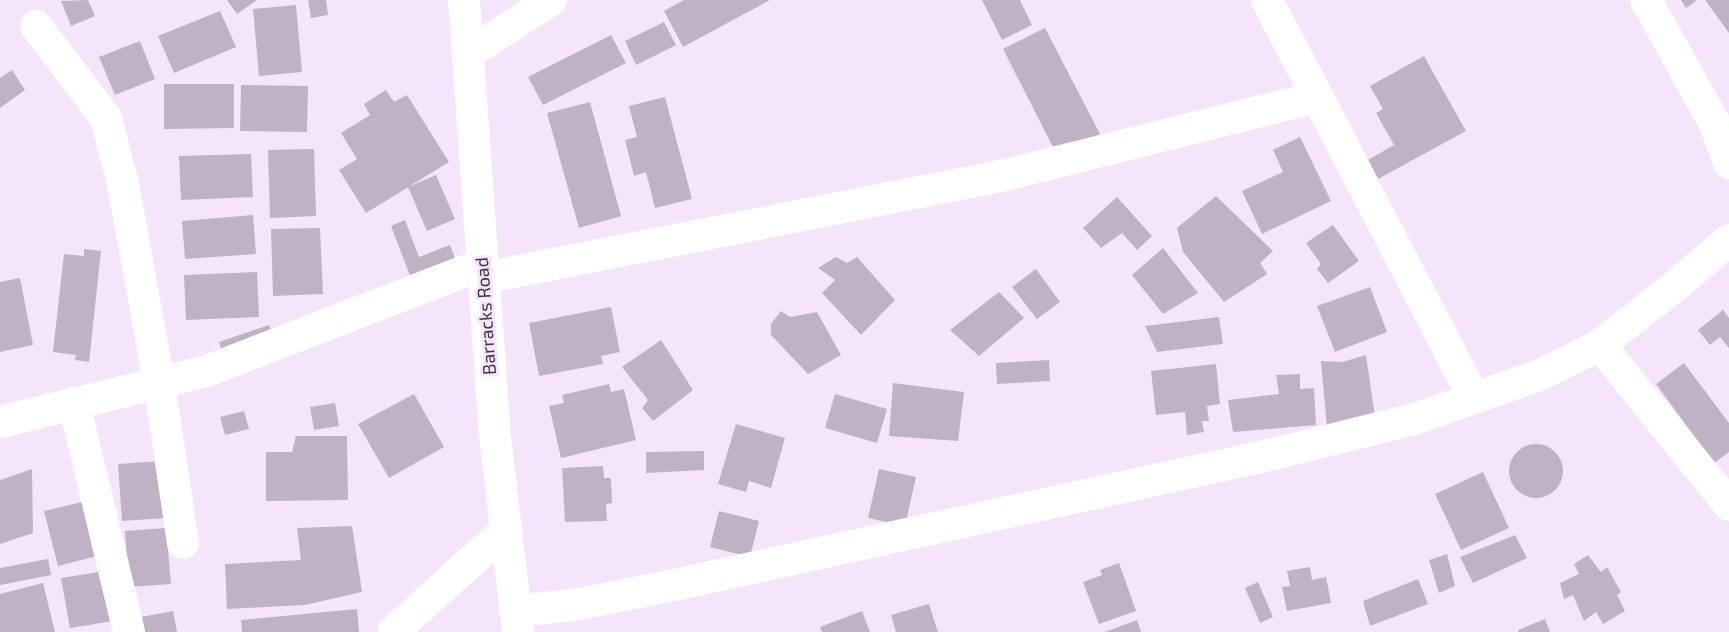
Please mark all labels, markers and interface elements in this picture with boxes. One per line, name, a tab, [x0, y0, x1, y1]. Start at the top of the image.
street label: Barracks Road	[471, 256, 501, 376]

